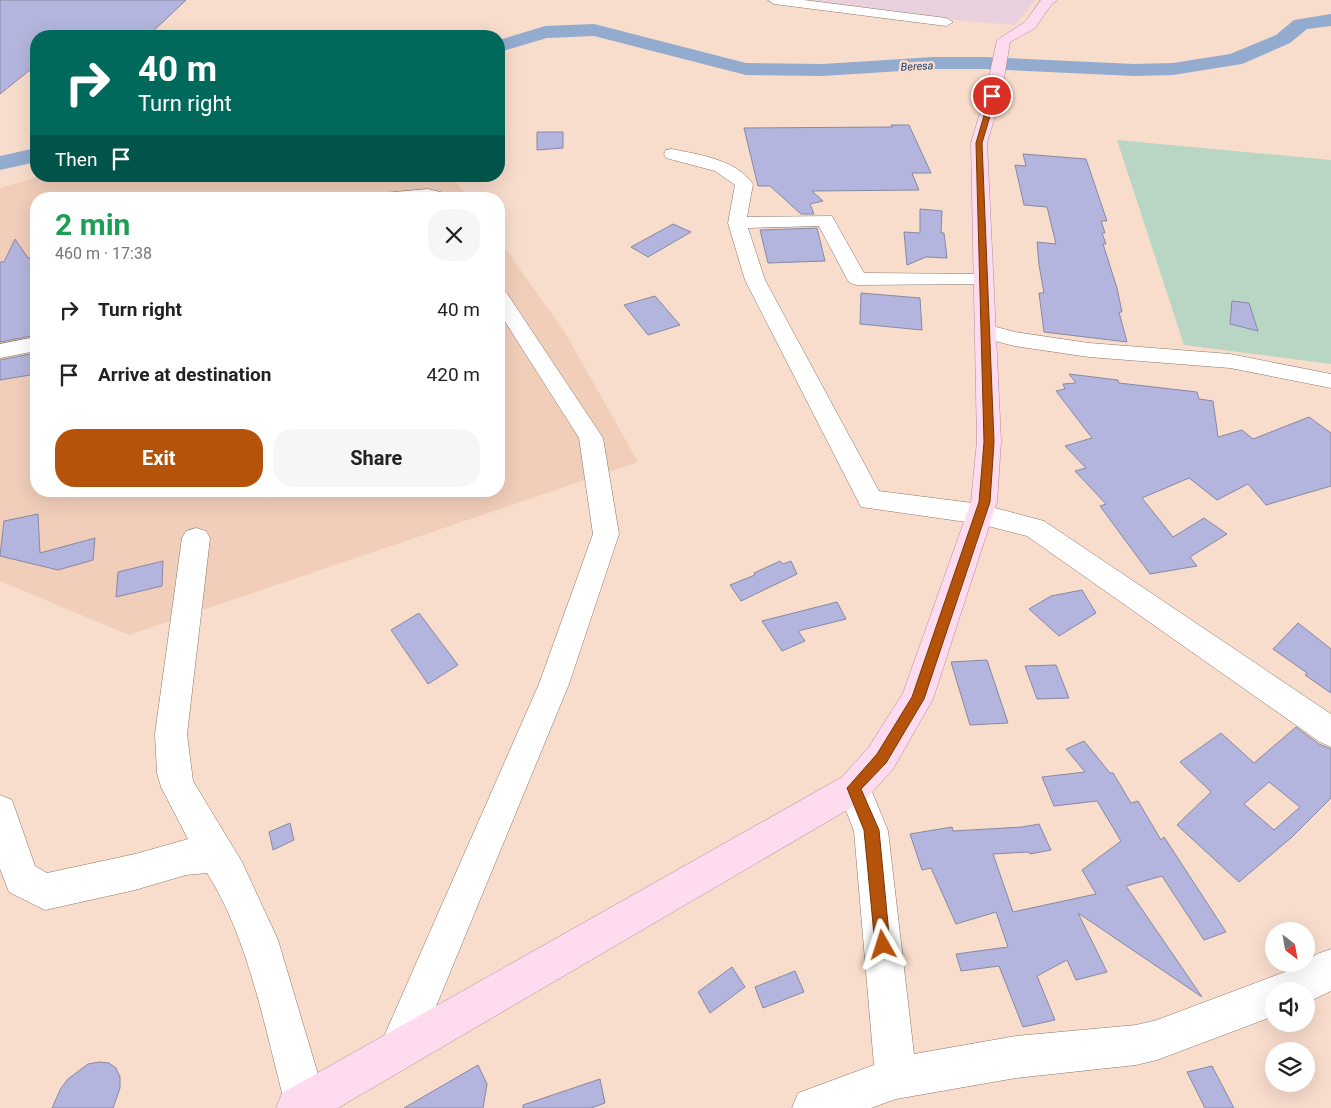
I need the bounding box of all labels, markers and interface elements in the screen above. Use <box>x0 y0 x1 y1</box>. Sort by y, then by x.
text: 40 m <box>138 49 217 90</box>
icon: right <box>55 50 120 115</box>
water label: Beresa <box>900 59 934 74</box>
pin <box>971 75 1013 117</box>
icon: arrive <box>978 82 1006 110</box>
text: Turn right <box>138 91 232 116</box>
icon: arrive <box>107 145 135 173</box>
text: Then <box>55 148 97 171</box>
text: 2 min <box>55 207 130 242</box>
button: close <box>428 209 480 261</box>
text: 460 m · 17:38 <box>55 244 152 263</box>
icon: right <box>55 296 83 324</box>
text: Turn right <box>98 298 182 321</box>
text: 40 m <box>437 298 480 321</box>
icon: arrive <box>55 361 83 389</box>
text: Arrive at destination <box>98 363 271 386</box>
text: 420 m <box>427 363 480 386</box>
button: Exit <box>55 429 263 487</box>
button: Share <box>273 429 480 487</box>
position arrow <box>856 918 908 970</box>
north arrow <box>1265 922 1315 972</box>
map controls <box>1265 922 1315 1092</box>
button: sound <box>1265 982 1315 1032</box>
button: layers <box>1265 1042 1315 1092</box>

